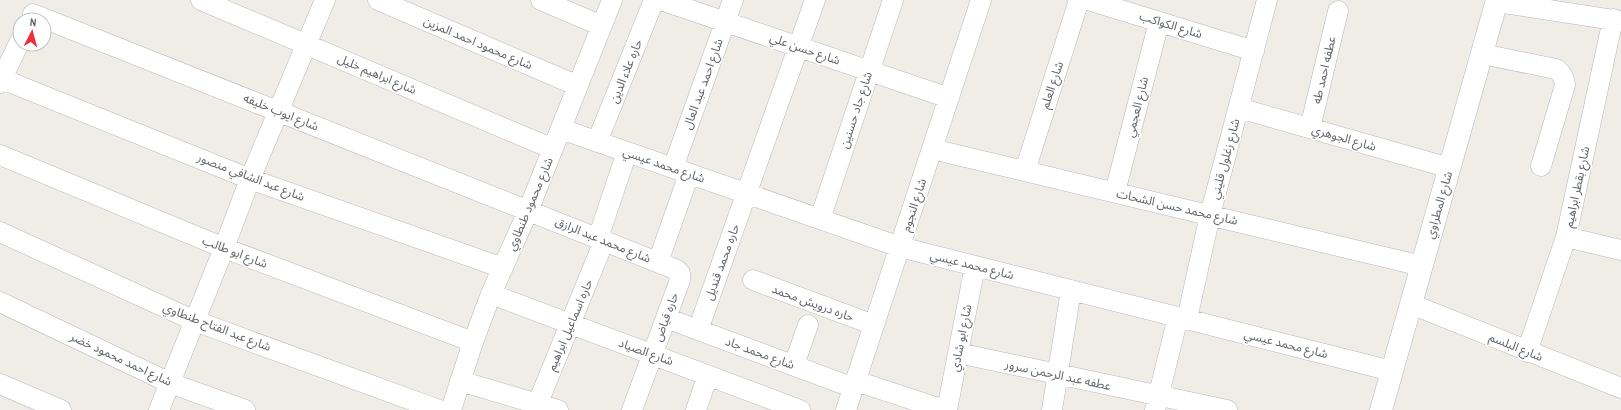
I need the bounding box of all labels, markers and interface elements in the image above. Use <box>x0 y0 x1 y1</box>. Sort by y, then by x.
street label: شارع الكواكب <box>1137 8 1204 43</box>
north arrow <box>12 12 52 52</box>
street label: شارع محمود احمد المزين <box>421 13 535 74</box>
text: N <box>29 15 37 29</box>
street label: شارع حسن علي <box>767 29 842 70</box>
street label: عطفه احمد طه <box>1308 35 1340 105</box>
street label: شارع احمد عبد العال <box>679 36 728 132</box>
street label: حاره علاء الدين <box>606 37 646 105</box>
street label: شارع ابراهيم خليل <box>335 50 419 99</box>
street label: شارع العلم <box>1037 59 1068 111</box>
street label: شارع جاد حسنين <box>836 70 877 151</box>
street label: شارع العجمي <box>1122 75 1154 139</box>
street label: شارع ايوب خليفه <box>241 90 321 135</box>
street label: شارع زغلول قليني <box>1207 117 1245 202</box>
street label: شارع الجوهري <box>1309 121 1378 157</box>
street label: شارع محمد عيسي <box>620 143 707 188</box>
street label: شارع بقطر ابراهيم <box>1561 145 1594 229</box>
street label: شارع عبد الشافي منصور <box>193 149 307 207</box>
street label: شارع محمود طنطاوي <box>503 155 559 254</box>
street label: شارع المطراوي <box>1422 169 1458 241</box>
street label: شارع النجوم <box>898 176 931 234</box>
street label: شارع محمد حسن الشحات <box>1115 185 1239 230</box>
street label: شارع محمد عبد الرازق <box>552 213 653 267</box>
street label: حاره محمد قنديل <box>701 222 743 302</box>
street label: شارع ابو طالب <box>200 232 270 273</box>
street label: شارع محمد عيسي <box>928 247 1015 285</box>
street label: حاره اسماعيل ابراهيم <box>543 277 597 374</box>
street label: حاره درويش محمد <box>770 281 856 325</box>
street label: حاره فياض <box>650 290 682 344</box>
street label: شارع عبد الفتاح طنطاوي <box>160 299 273 357</box>
street label: شارع ابو شادي <box>947 303 977 373</box>
street label: شارع محمد عيسي <box>1242 326 1329 364</box>
street label: شارع احمد محمود خضر <box>66 328 174 390</box>
street label: شارع البلسم <box>1486 329 1545 366</box>
street label: شارع محمد جاد <box>723 333 797 374</box>
street label: شارع الصياد <box>616 335 676 370</box>
street label: عطفه عبد الرحمن سرور <box>1003 356 1112 394</box>

